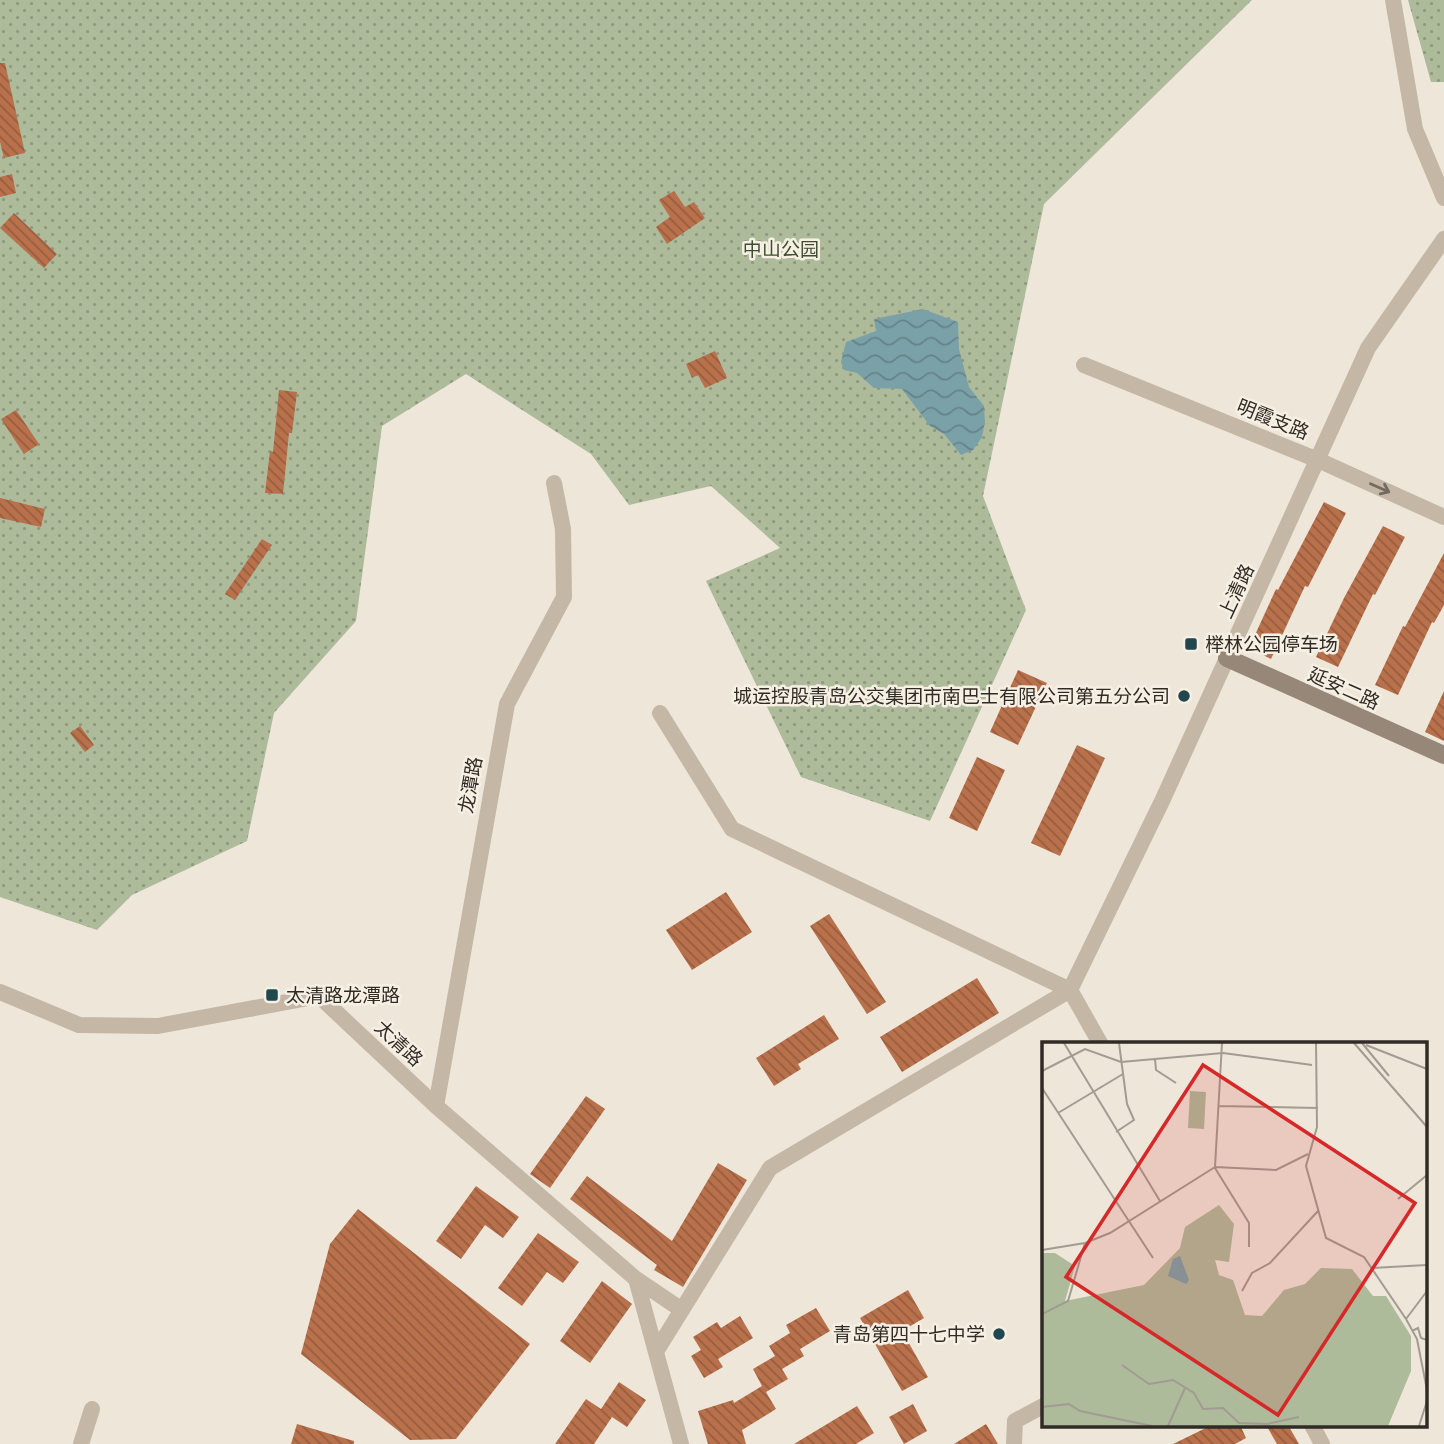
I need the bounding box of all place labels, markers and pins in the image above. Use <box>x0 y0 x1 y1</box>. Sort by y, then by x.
place label: 榉林公园停车场 <box>1205 632 1338 656</box>
marker: 榉林公园停车场 <box>1183 636 1199 652</box>
place label: 城运控股青岛公交集团市南巴士有限公司第五分公司 <box>733 684 1170 708</box>
marker: 城运控股青岛公交集团市南巴士有限公司第五分公司 <box>1176 688 1192 704</box>
place label: 太清路龙潭路 <box>286 983 400 1007</box>
marker: 太清路龙潭路 <box>264 987 280 1003</box>
place label: 青岛第四十七中学 <box>833 1322 985 1346</box>
marker: 青岛第四十七中学 <box>991 1326 1007 1342</box>

